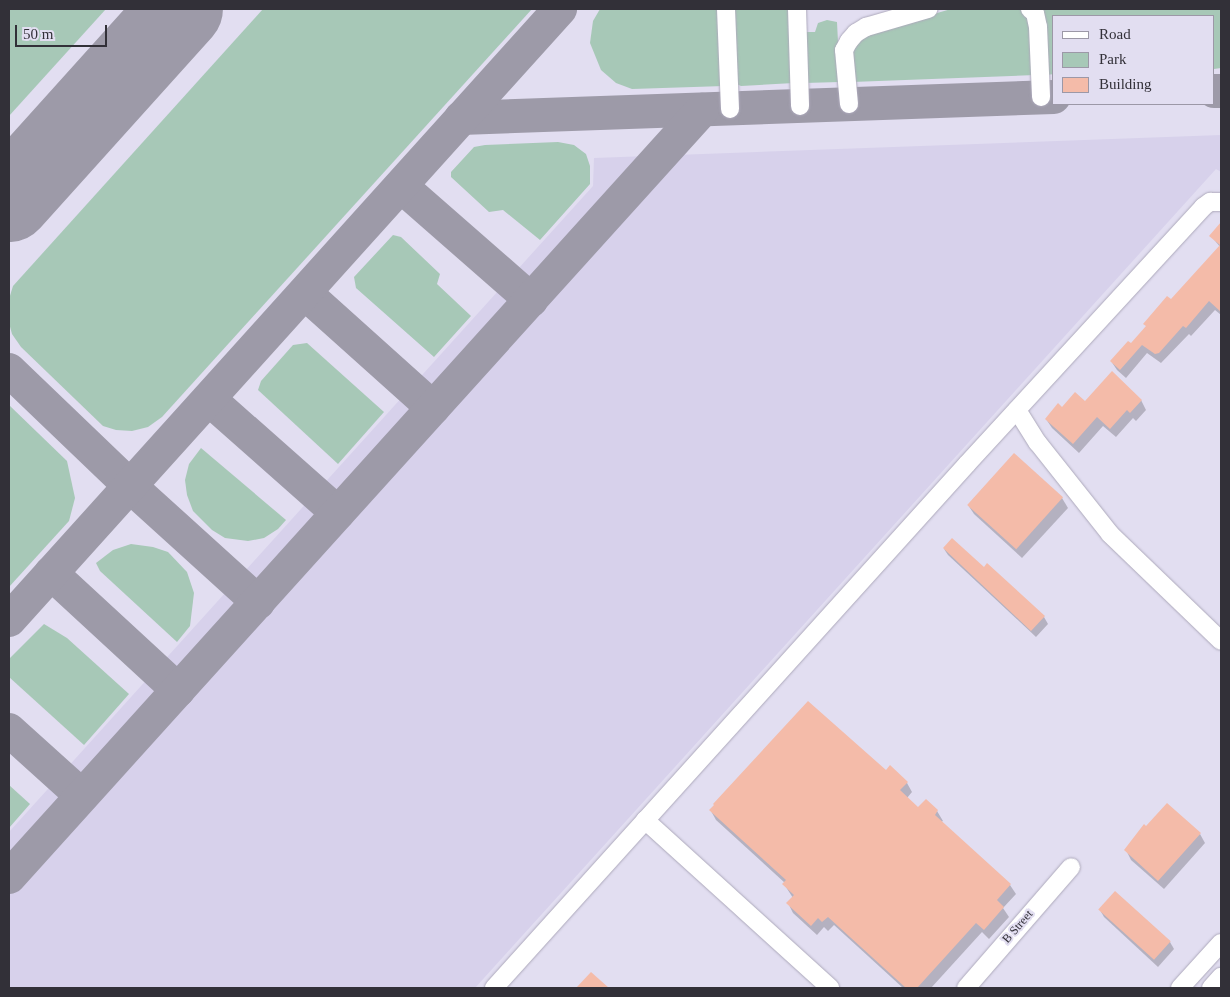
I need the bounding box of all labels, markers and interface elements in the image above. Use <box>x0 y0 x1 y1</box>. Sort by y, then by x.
scale bar <box>18 15 110 47</box>
legend <box>1052 15 1215 105</box>
text: 50 m <box>23 26 53 42</box>
text: Road <box>1099 26 1131 42</box>
text: Park <box>1099 51 1127 67</box>
text: Building <box>1099 76 1152 92</box>
street label: B Street <box>1000 908 1036 946</box>

